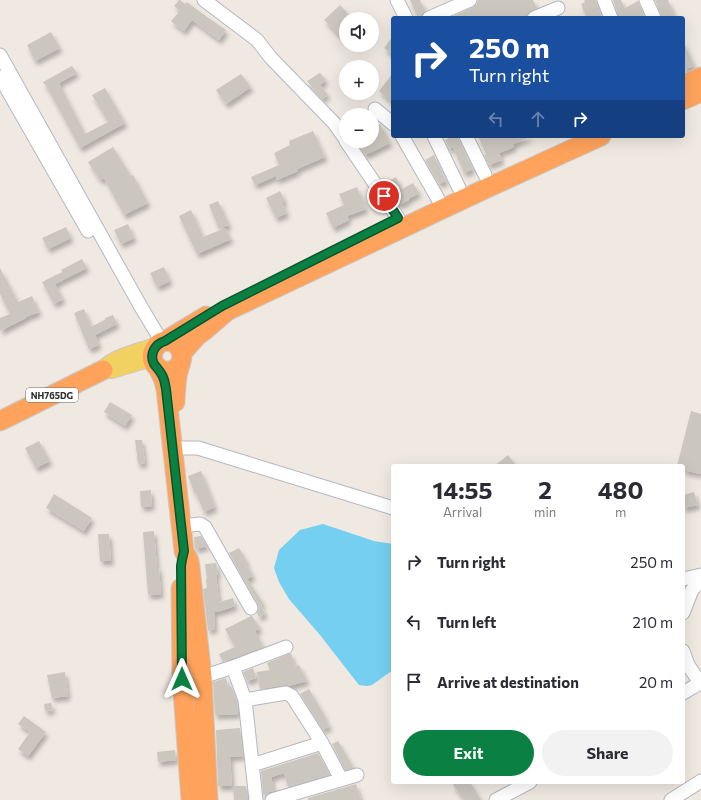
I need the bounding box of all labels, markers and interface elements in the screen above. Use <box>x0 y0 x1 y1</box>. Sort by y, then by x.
map controls <box>339 12 379 148</box>
button: sound <box>339 12 379 52</box>
text: 250 m <box>469 30 550 64</box>
icon: right <box>403 32 455 84</box>
button: + <box>339 60 379 100</box>
text: Turn right <box>469 64 549 86</box>
button: − <box>339 108 379 148</box>
icon: left <box>485 108 507 130</box>
icon: ahead <box>527 108 549 130</box>
icon: right <box>569 108 591 130</box>
pin <box>367 179 401 213</box>
icon: arrive <box>373 185 395 207</box>
road number: NH765DG <box>26 388 78 402</box>
text: 14:55 <box>433 475 493 504</box>
text: 2 <box>538 475 552 504</box>
text: 480 <box>598 475 643 504</box>
text: Arrival <box>443 504 482 520</box>
text: min <box>534 504 556 520</box>
text: m <box>615 504 626 520</box>
icon: right <box>403 551 425 573</box>
text: Turn right <box>437 553 506 571</box>
text: 250 m <box>630 553 673 571</box>
icon: left <box>403 611 425 633</box>
text: Turn left <box>437 613 496 631</box>
text: 210 m <box>633 613 673 631</box>
position arrow <box>161 658 203 700</box>
icon: arrive <box>403 671 425 693</box>
text: Arrive at destination <box>437 673 579 691</box>
text: 20 m <box>639 673 673 691</box>
button: Exit <box>403 730 534 776</box>
button: Share <box>542 730 673 776</box>

